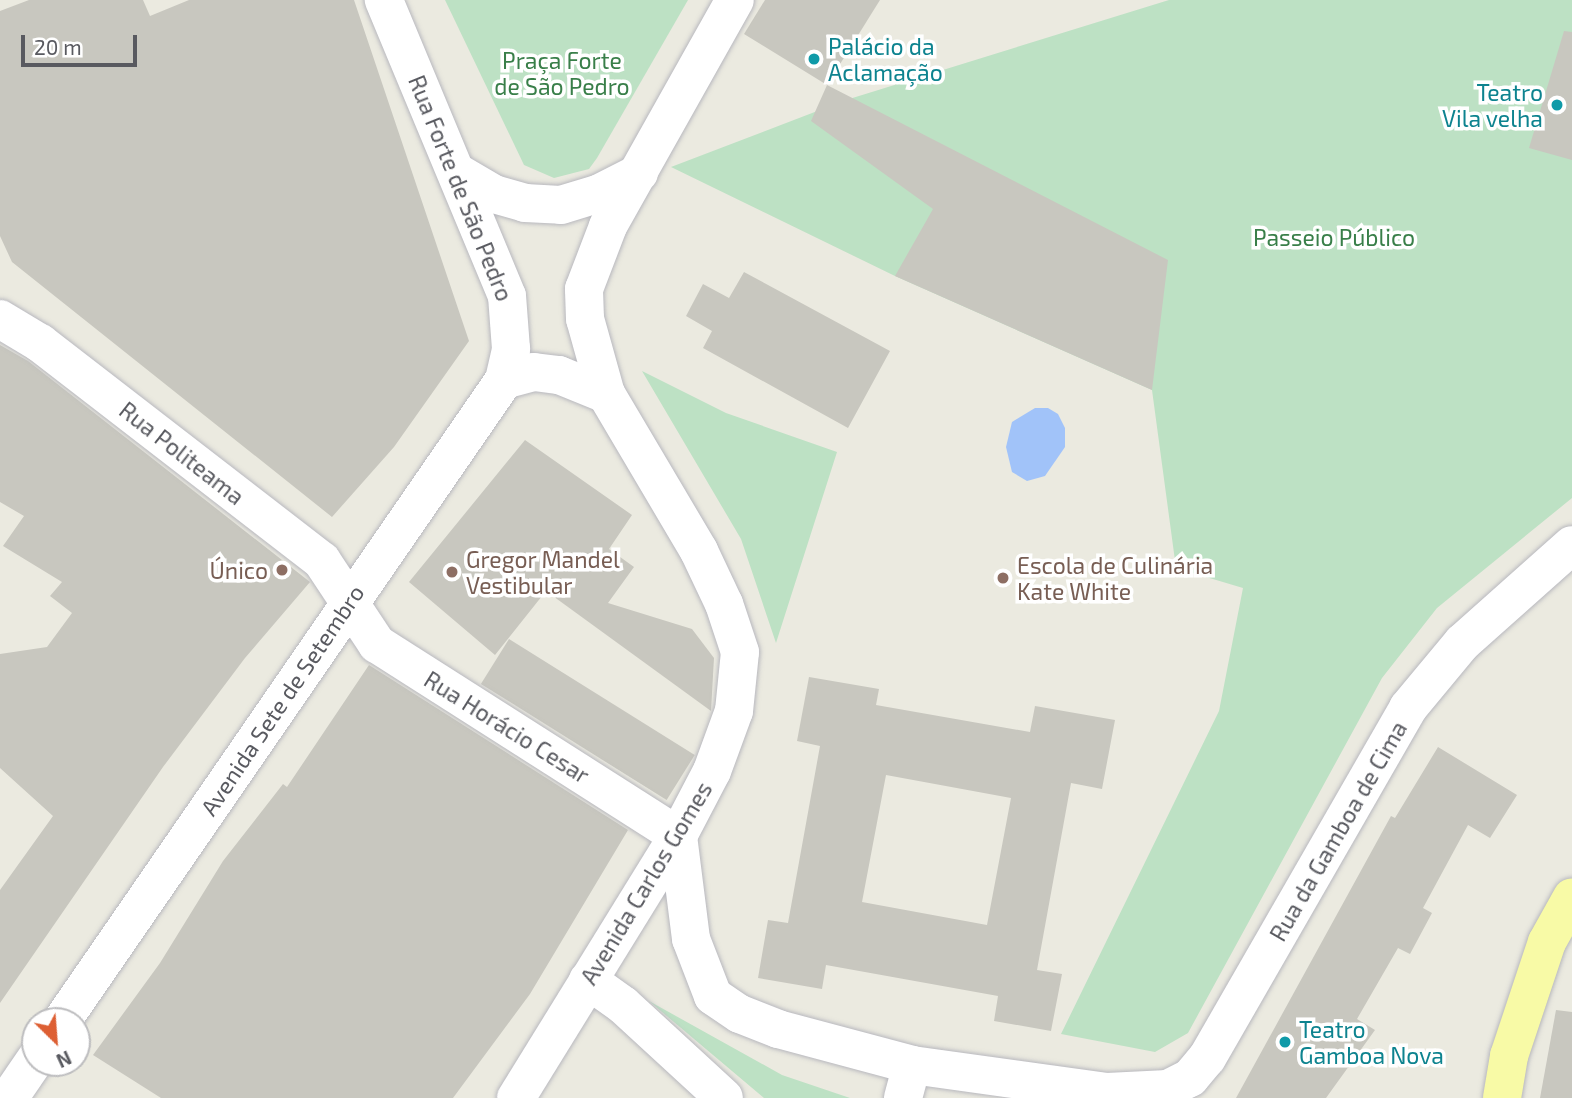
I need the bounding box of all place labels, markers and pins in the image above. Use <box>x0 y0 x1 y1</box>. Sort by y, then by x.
place label: Palácio da Aclamação <box>828 32 943 86</box>
marker: Palácio da Aclamação <box>806 51 822 67</box>
place label: Teatro Vila velha <box>1441 78 1543 132</box>
marker: Teatro Vila velha <box>1549 97 1565 113</box>
place label: Gregor Mandel Vestibular <box>466 545 620 599</box>
place label: Escola de Culinária Kate White <box>1017 551 1213 605</box>
place label: Único <box>209 556 268 584</box>
marker: Único <box>274 562 290 578</box>
marker: Gregor Mandel Vestibular <box>444 564 460 580</box>
marker: Escola de Culinária Kate White <box>995 570 1011 586</box>
place label: Teatro Gamboa Nova <box>1299 1015 1444 1069</box>
marker: Teatro Gamboa Nova <box>1277 1034 1293 1050</box>

